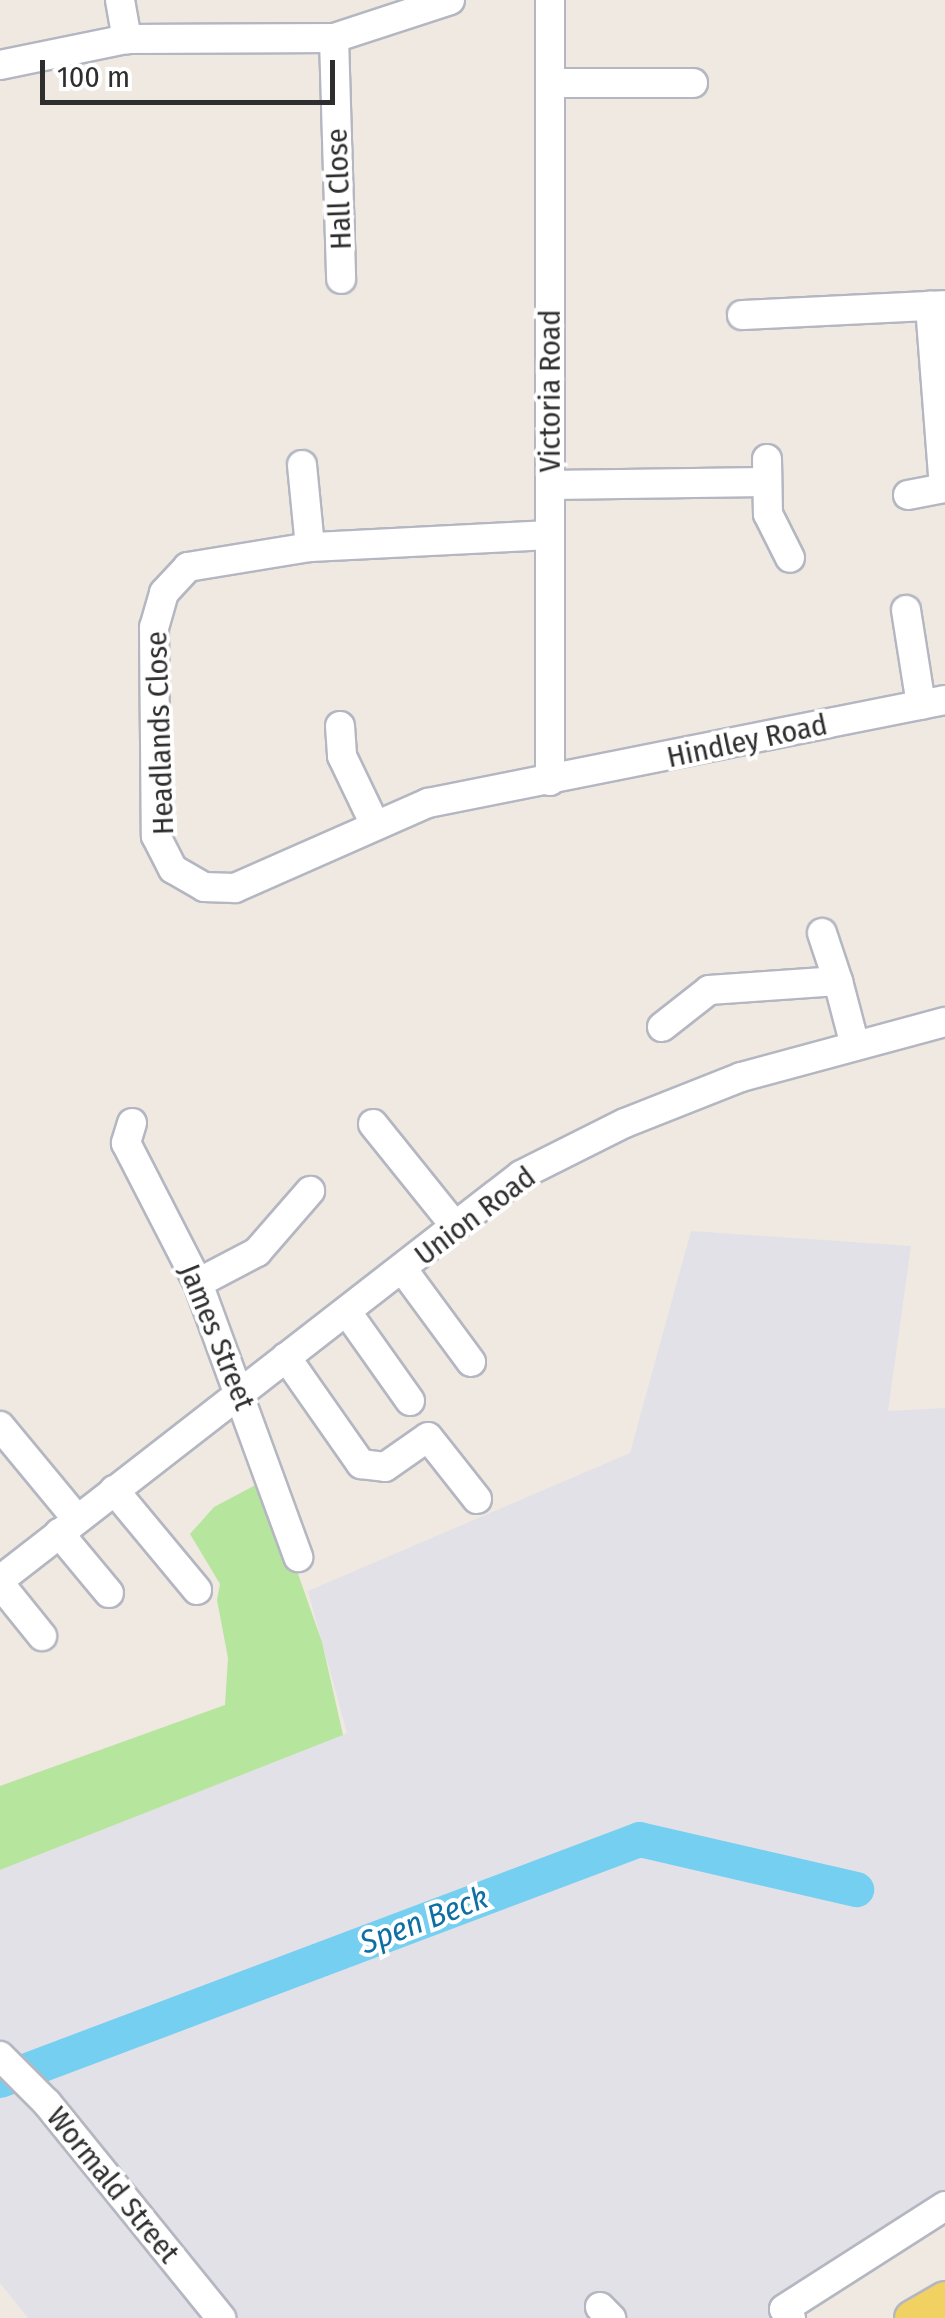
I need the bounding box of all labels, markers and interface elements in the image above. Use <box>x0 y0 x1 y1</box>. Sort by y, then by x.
scale bar <box>45 40 340 102</box>
text: 100 m <box>57 59 130 95</box>
street label: Hall Close <box>319 128 359 250</box>
street label: Victoria Road <box>532 310 568 472</box>
street label: Headlands Close <box>138 631 182 835</box>
street label: Hindley Road <box>664 706 830 776</box>
street label: Union Road <box>408 1159 542 1273</box>
street label: James Street <box>171 1259 263 1415</box>
water label: Spen Beck <box>355 1878 493 1962</box>
street label: Wormald Street <box>39 2100 187 2270</box>

